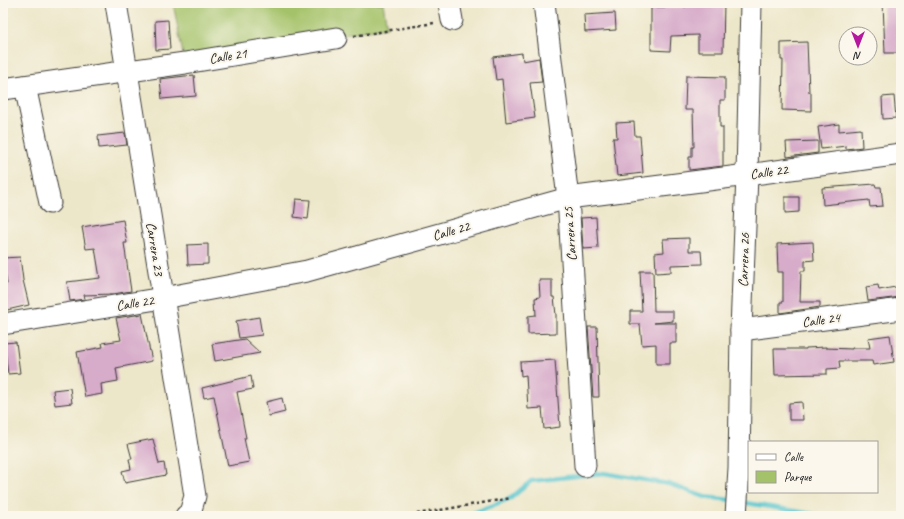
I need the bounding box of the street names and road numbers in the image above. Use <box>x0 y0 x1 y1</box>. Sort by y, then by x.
street label: Calle 21 <box>208 45 249 67</box>
street label: Calle 22 <box>749 161 791 183</box>
street label: Carrera 25 <box>560 206 580 262</box>
street label: Calle 22 <box>430 217 473 244</box>
street label: Carrera 23 <box>142 221 168 279</box>
street label: Carrera 26 <box>735 232 753 287</box>
street label: Calle 22 <box>115 291 157 314</box>
street label: Calle 24 <box>801 309 843 331</box>

